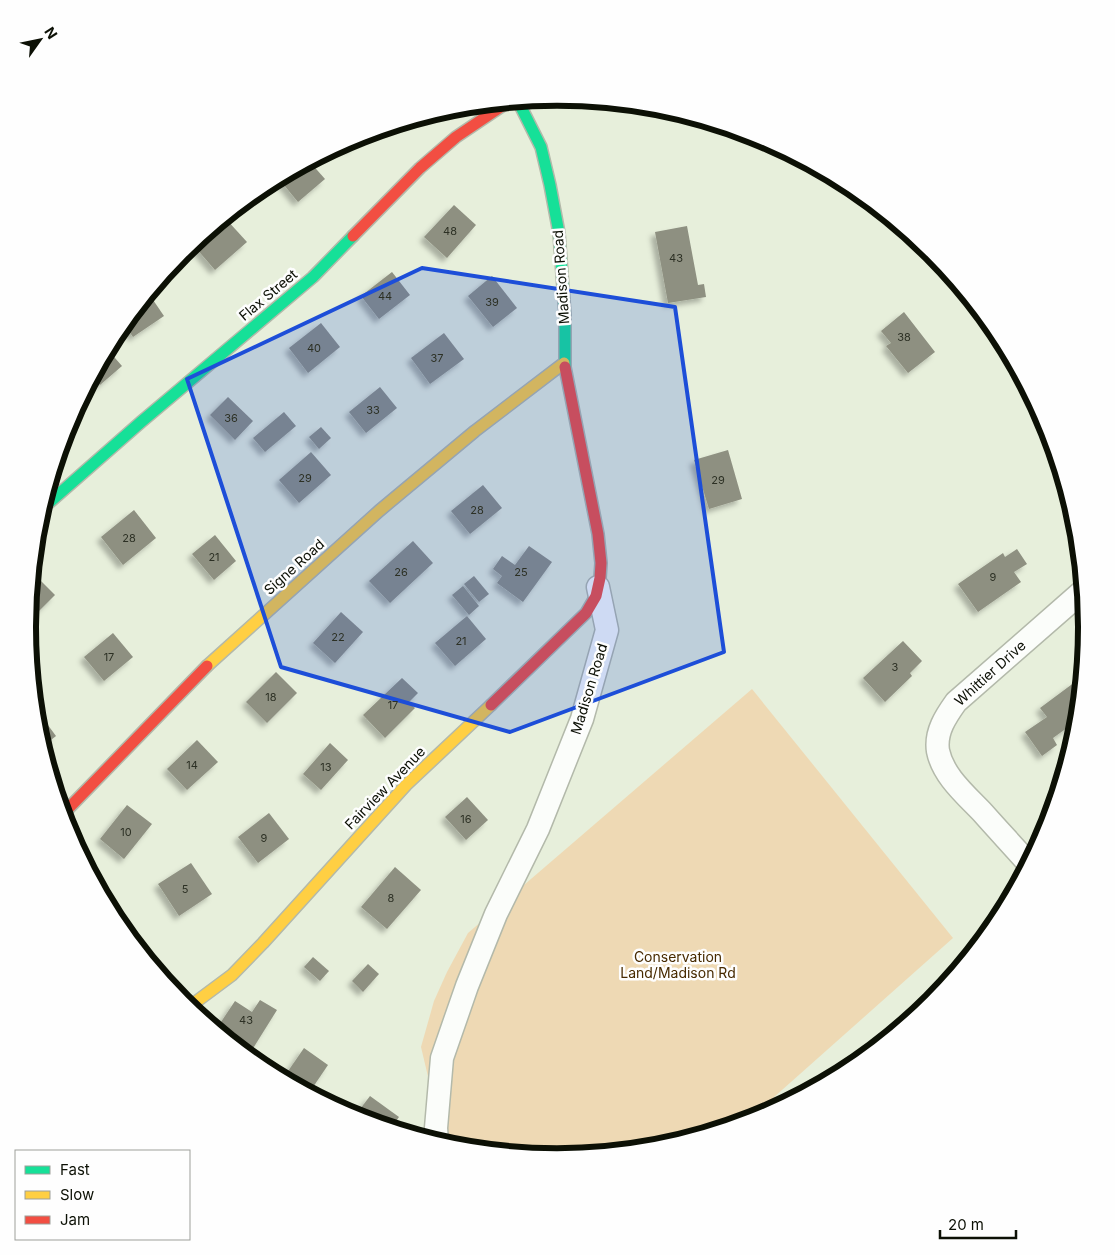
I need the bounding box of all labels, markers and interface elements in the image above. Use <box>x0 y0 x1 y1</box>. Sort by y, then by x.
north arrow <box>15 15 65 65</box>
text: N <box>41 24 61 42</box>
house number: 48 <box>443 224 457 238</box>
street label: Madison Road <box>549 229 572 325</box>
house number: 43 <box>669 251 683 265</box>
street label: Flax Street <box>235 265 301 324</box>
house number: 44 <box>378 289 392 303</box>
house number: 39 <box>485 295 499 309</box>
house number: 38 <box>897 330 911 344</box>
house number: 40 <box>307 341 321 355</box>
house number: 37 <box>430 351 444 365</box>
house number: 33 <box>366 403 380 417</box>
house number: 36 <box>224 411 238 425</box>
house number: 29 <box>298 471 312 485</box>
house number: 29 <box>711 473 725 487</box>
house number: 28 <box>470 503 484 517</box>
house number: 28 <box>122 531 136 545</box>
street label: Signe Road <box>260 535 327 598</box>
house number: 21 <box>208 550 220 564</box>
house number: 26 <box>394 565 408 579</box>
house number: 25 <box>514 565 528 579</box>
house number: 9 <box>990 570 997 584</box>
house number: 22 <box>331 630 345 644</box>
house number: 21 <box>455 634 467 648</box>
street label: Whittier Drive <box>951 636 1029 709</box>
street label: Madison Road <box>567 641 610 736</box>
house number: 17 <box>104 650 114 664</box>
house number: 3 <box>892 660 899 674</box>
house number: 18 <box>265 690 277 704</box>
house number: 17 <box>388 698 398 712</box>
street label: Fairview Avenue <box>341 743 428 833</box>
house number: 14 <box>186 758 198 772</box>
house number: 13 <box>320 760 332 774</box>
house number: 16 <box>460 812 472 826</box>
house number: 10 <box>120 825 132 839</box>
house number: 9 <box>261 831 268 845</box>
house number: 5 <box>182 882 189 896</box>
house number: 8 <box>388 891 395 905</box>
park label: Conservation Land/Madison Rd <box>620 948 736 981</box>
house number: 43 <box>239 1013 253 1027</box>
legend <box>15 1150 190 1240</box>
text: Fast <box>60 1160 90 1179</box>
text: Slow <box>60 1185 94 1204</box>
scale bar <box>940 1208 1016 1240</box>
text: Jam <box>60 1210 90 1229</box>
text: 20 m <box>948 1215 984 1234</box>

